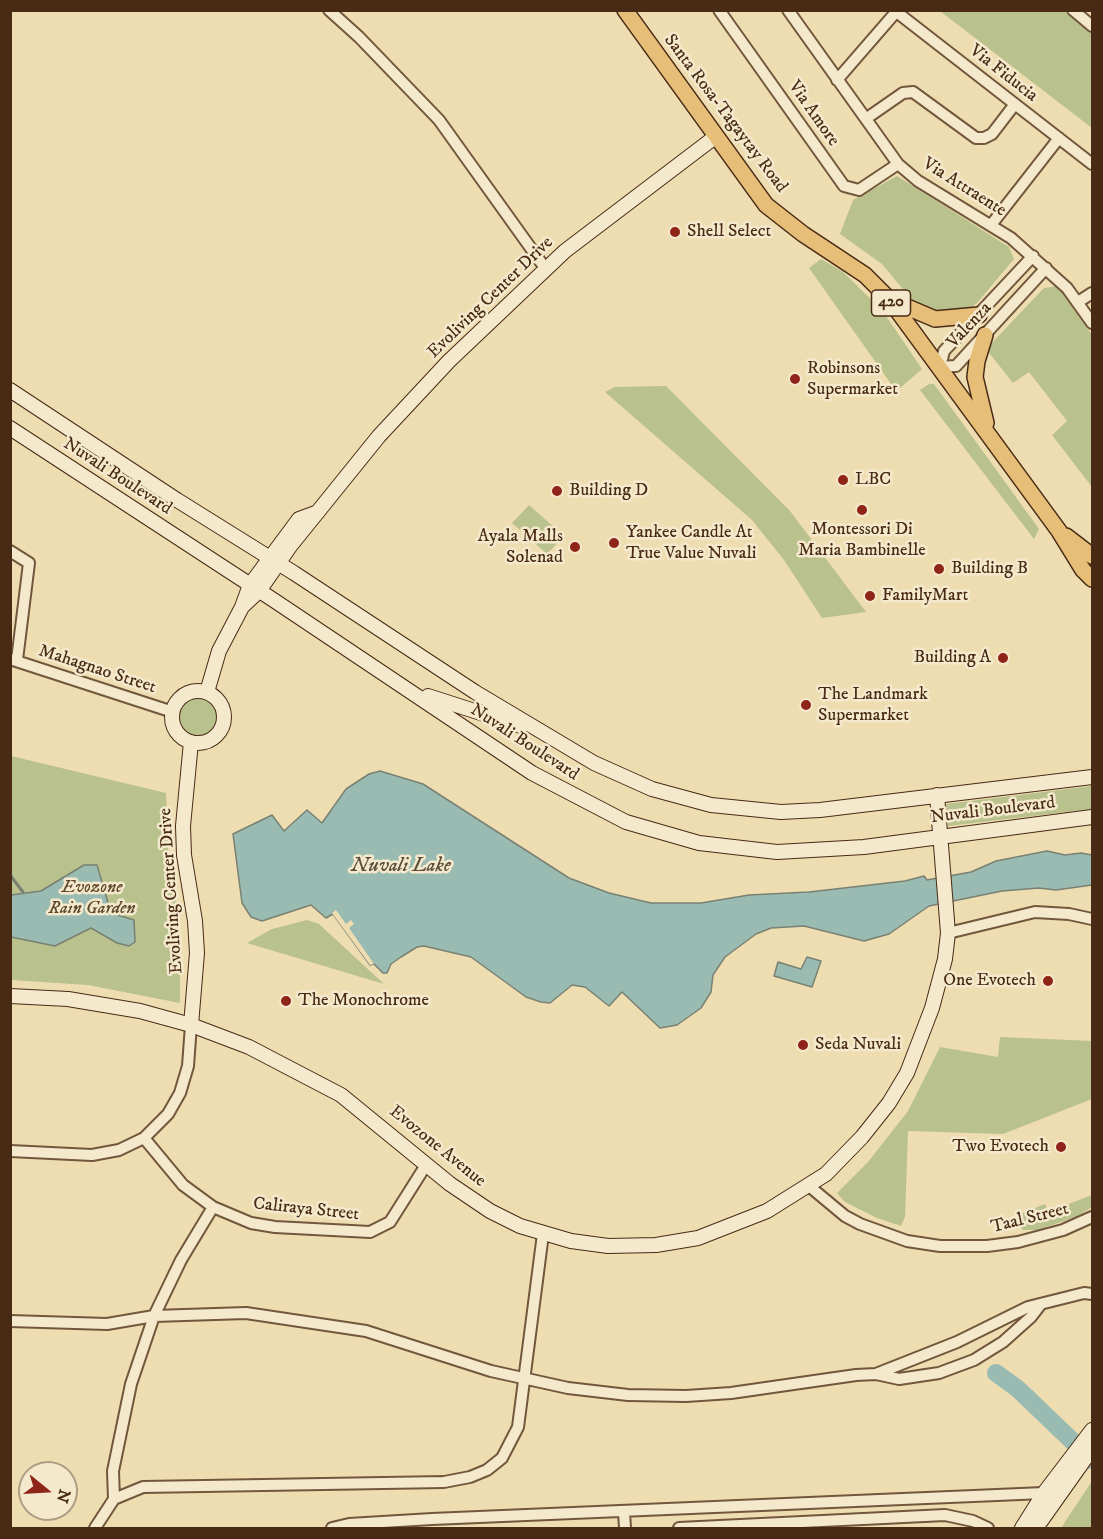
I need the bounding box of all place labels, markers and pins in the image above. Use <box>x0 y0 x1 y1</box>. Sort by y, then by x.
place label: Shell Select <box>687 221 771 243</box>
marker: Shell Select <box>668 225 682 239</box>
place label: Robinsons Supermarket <box>807 358 898 400</box>
marker: Robinsons Supermarket <box>788 372 802 386</box>
place label: LBC <box>855 469 891 491</box>
marker: LBC <box>836 473 850 487</box>
place label: Building D <box>569 480 648 502</box>
marker: Building D <box>550 484 564 498</box>
marker: Montessori Di Maria Bambinelle <box>855 503 869 517</box>
place label: Montessori Di Maria Bambinelle <box>798 519 926 562</box>
place label: Yankee Candle At True Value Nuvali <box>626 522 756 564</box>
place label: Ayala Malls Solenad <box>478 526 563 568</box>
marker: Yankee Candle At True Value Nuvali <box>607 536 621 550</box>
marker: Ayala Malls Solenad <box>568 540 582 554</box>
place label: Building B <box>951 558 1028 580</box>
marker: Building B <box>932 562 946 576</box>
place label: FamilyMart <box>882 585 968 607</box>
marker: FamilyMart <box>863 589 877 603</box>
place label: Building A <box>914 647 991 669</box>
marker: Building A <box>996 651 1010 665</box>
place label: The Landmark Supermarket <box>818 684 928 726</box>
marker: The Landmark Supermarket <box>799 698 813 712</box>
place label: One Evotech <box>943 970 1036 992</box>
marker: One Evotech <box>1041 974 1055 988</box>
place label: The Monochrome <box>298 990 429 1012</box>
marker: The Monochrome <box>279 994 293 1008</box>
place label: Seda Nuvali <box>815 1034 901 1056</box>
marker: Seda Nuvali <box>796 1038 810 1052</box>
place label: Two Evotech <box>952 1136 1049 1158</box>
marker: Two Evotech <box>1054 1140 1068 1154</box>

